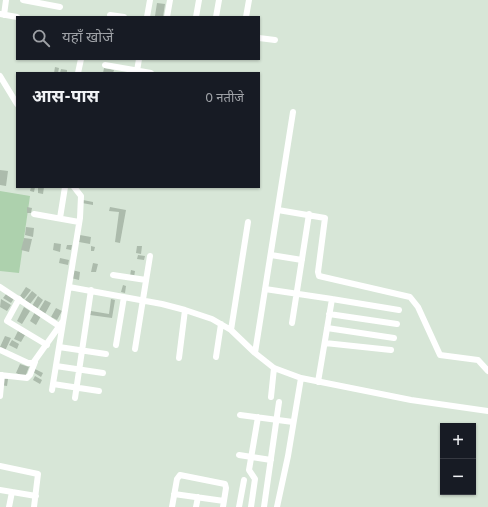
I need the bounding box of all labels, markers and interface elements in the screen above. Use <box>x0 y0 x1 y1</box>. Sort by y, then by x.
search box <box>16 16 260 60</box>
icon: search <box>30 27 52 49</box>
text: यहाँ खोजें <box>62 29 113 48</box>
text: आस-पास <box>32 87 99 109</box>
text: 0 नतीजे <box>205 91 244 107</box>
map controls <box>440 423 476 495</box>
button: + <box>440 423 476 459</box>
button: − <box>440 459 476 495</box>

